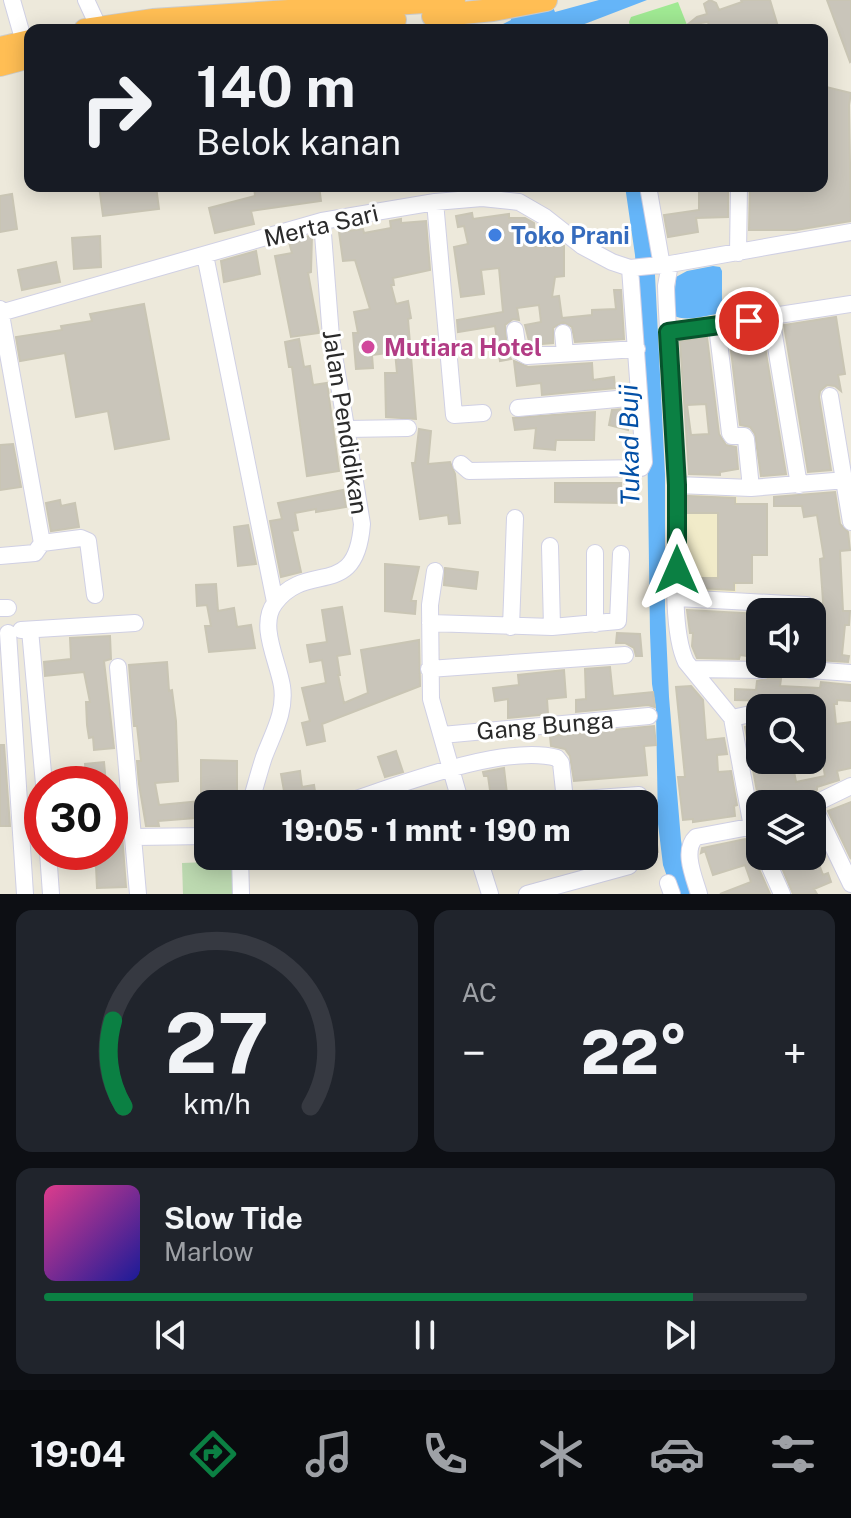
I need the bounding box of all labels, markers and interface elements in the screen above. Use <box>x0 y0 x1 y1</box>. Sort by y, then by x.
text: 140 m <box>196 54 356 120</box>
icon: right <box>64 56 168 160</box>
text: Belok kanan <box>196 121 401 163</box>
street label: Merta Sari <box>261 198 381 252</box>
place label: Toko Prani <box>511 221 630 249</box>
marker: Toko Prani <box>486 226 504 244</box>
pin <box>715 287 783 355</box>
icon: arrive <box>727 299 771 343</box>
street label: Jalan Pendidikan <box>318 328 374 516</box>
place label: Mutiara Hotel <box>384 333 542 361</box>
marker: Mutiara Hotel <box>359 338 377 356</box>
water label: Tukad Buji <box>612 383 646 506</box>
position arrow <box>635 528 719 612</box>
map controls <box>746 598 826 870</box>
button: sound <box>746 598 826 678</box>
button: search <box>746 694 826 774</box>
street label: Gang Bunga <box>475 705 615 745</box>
speed limit sign: 30 <box>24 766 128 870</box>
button: layers <box>746 790 826 870</box>
text: 19:05 · 1 mnt · 190 m <box>281 812 571 848</box>
text: AC <box>462 977 497 1008</box>
text: 27 <box>164 994 269 1092</box>
text: 22° <box>581 1017 688 1088</box>
text: − <box>462 1027 486 1079</box>
text: + <box>783 1027 807 1079</box>
text: km/h <box>183 1087 250 1120</box>
text: Slow Tide <box>164 1200 303 1236</box>
text: Marlow <box>164 1236 254 1267</box>
icon: previous <box>149 1313 193 1357</box>
icon: pause <box>403 1313 447 1357</box>
icon: next <box>658 1313 702 1357</box>
icon: directions <box>185 1426 241 1482</box>
icon: music <box>301 1426 357 1482</box>
icon: phone <box>417 1426 473 1482</box>
icon: climate <box>533 1426 589 1482</box>
icon: car <box>649 1426 705 1482</box>
icon: filters <box>765 1426 821 1482</box>
text: 19:04 <box>30 1433 125 1475</box>

